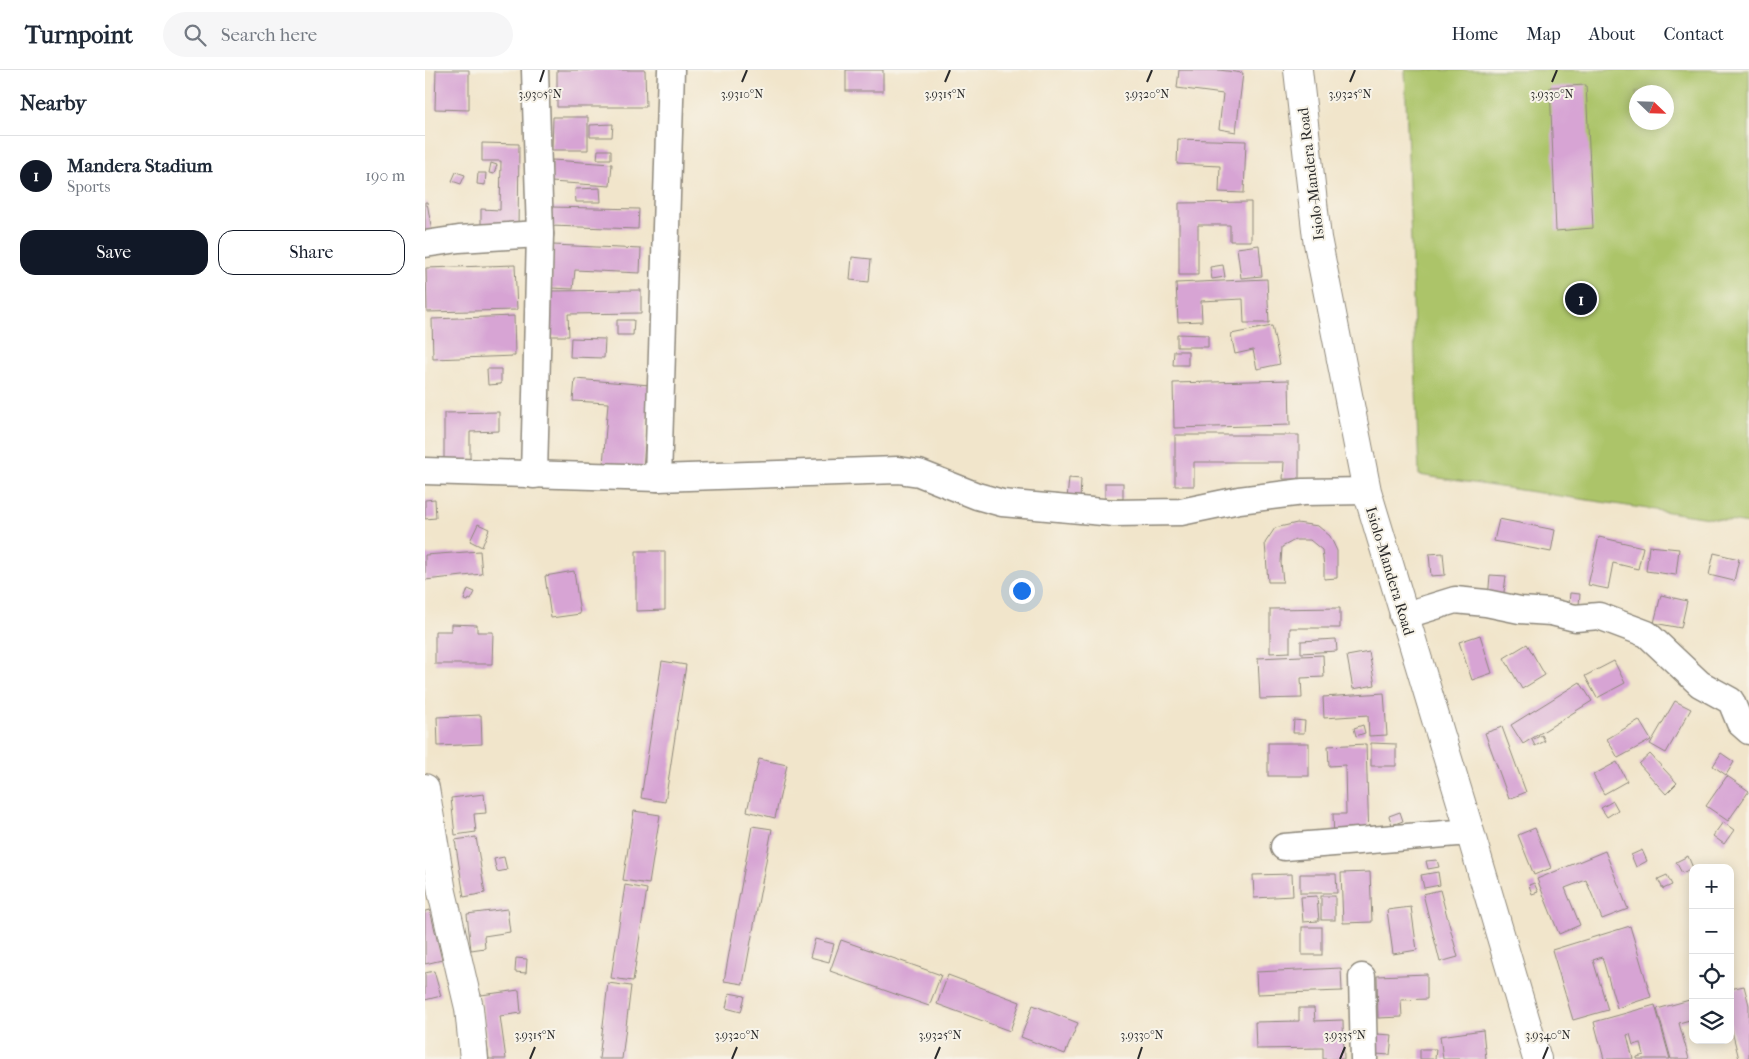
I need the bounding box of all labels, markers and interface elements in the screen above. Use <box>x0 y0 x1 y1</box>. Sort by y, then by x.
search box <box>163 12 513 57</box>
text: Turnpoint <box>25 21 133 49</box>
icon: search <box>181 21 209 49</box>
text: Search here <box>221 24 317 46</box>
text: Home <box>1451 24 1498 45</box>
text: Map <box>1526 24 1561 45</box>
text: About <box>1589 24 1635 45</box>
text: Contact <box>1663 24 1724 45</box>
north arrow <box>1629 85 1674 130</box>
text: 3.9305°N <box>518 87 562 101</box>
text: 3.9310°N <box>721 87 763 101</box>
text: 3.9315°N <box>924 87 966 101</box>
text: 3.9320°N <box>1125 87 1169 101</box>
text: 3.9325°N <box>1328 87 1372 101</box>
text: 3.9330°N <box>1530 87 1574 101</box>
text: Nearby <box>20 91 86 115</box>
street label: Isiolo-Mandera Road <box>1294 106 1328 241</box>
text: Mandera Stadium <box>67 155 213 177</box>
text: 1 <box>33 166 39 185</box>
text: 190 m <box>365 166 405 185</box>
text: Sports <box>67 177 110 196</box>
button: Save <box>20 230 208 275</box>
button: Share <box>218 230 405 275</box>
pin: 1 <box>1565 280 1597 318</box>
street label: Isiolo-Mandera Road <box>1362 505 1418 638</box>
your location <box>1009 578 1035 604</box>
map controls <box>1689 864 1734 1044</box>
button: + <box>1689 864 1734 909</box>
button: − <box>1689 909 1734 954</box>
button: locate <box>1689 954 1734 999</box>
button: layers <box>1689 999 1734 1044</box>
text: 3.9315°N <box>514 1028 556 1042</box>
text: 3.9320°N <box>715 1028 759 1042</box>
text: 3.9325°N <box>918 1028 962 1042</box>
text: 3.9330°N <box>1120 1028 1164 1042</box>
text: 3.9335°N <box>1324 1028 1366 1042</box>
text: 3.9340°N <box>1525 1028 1571 1042</box>

